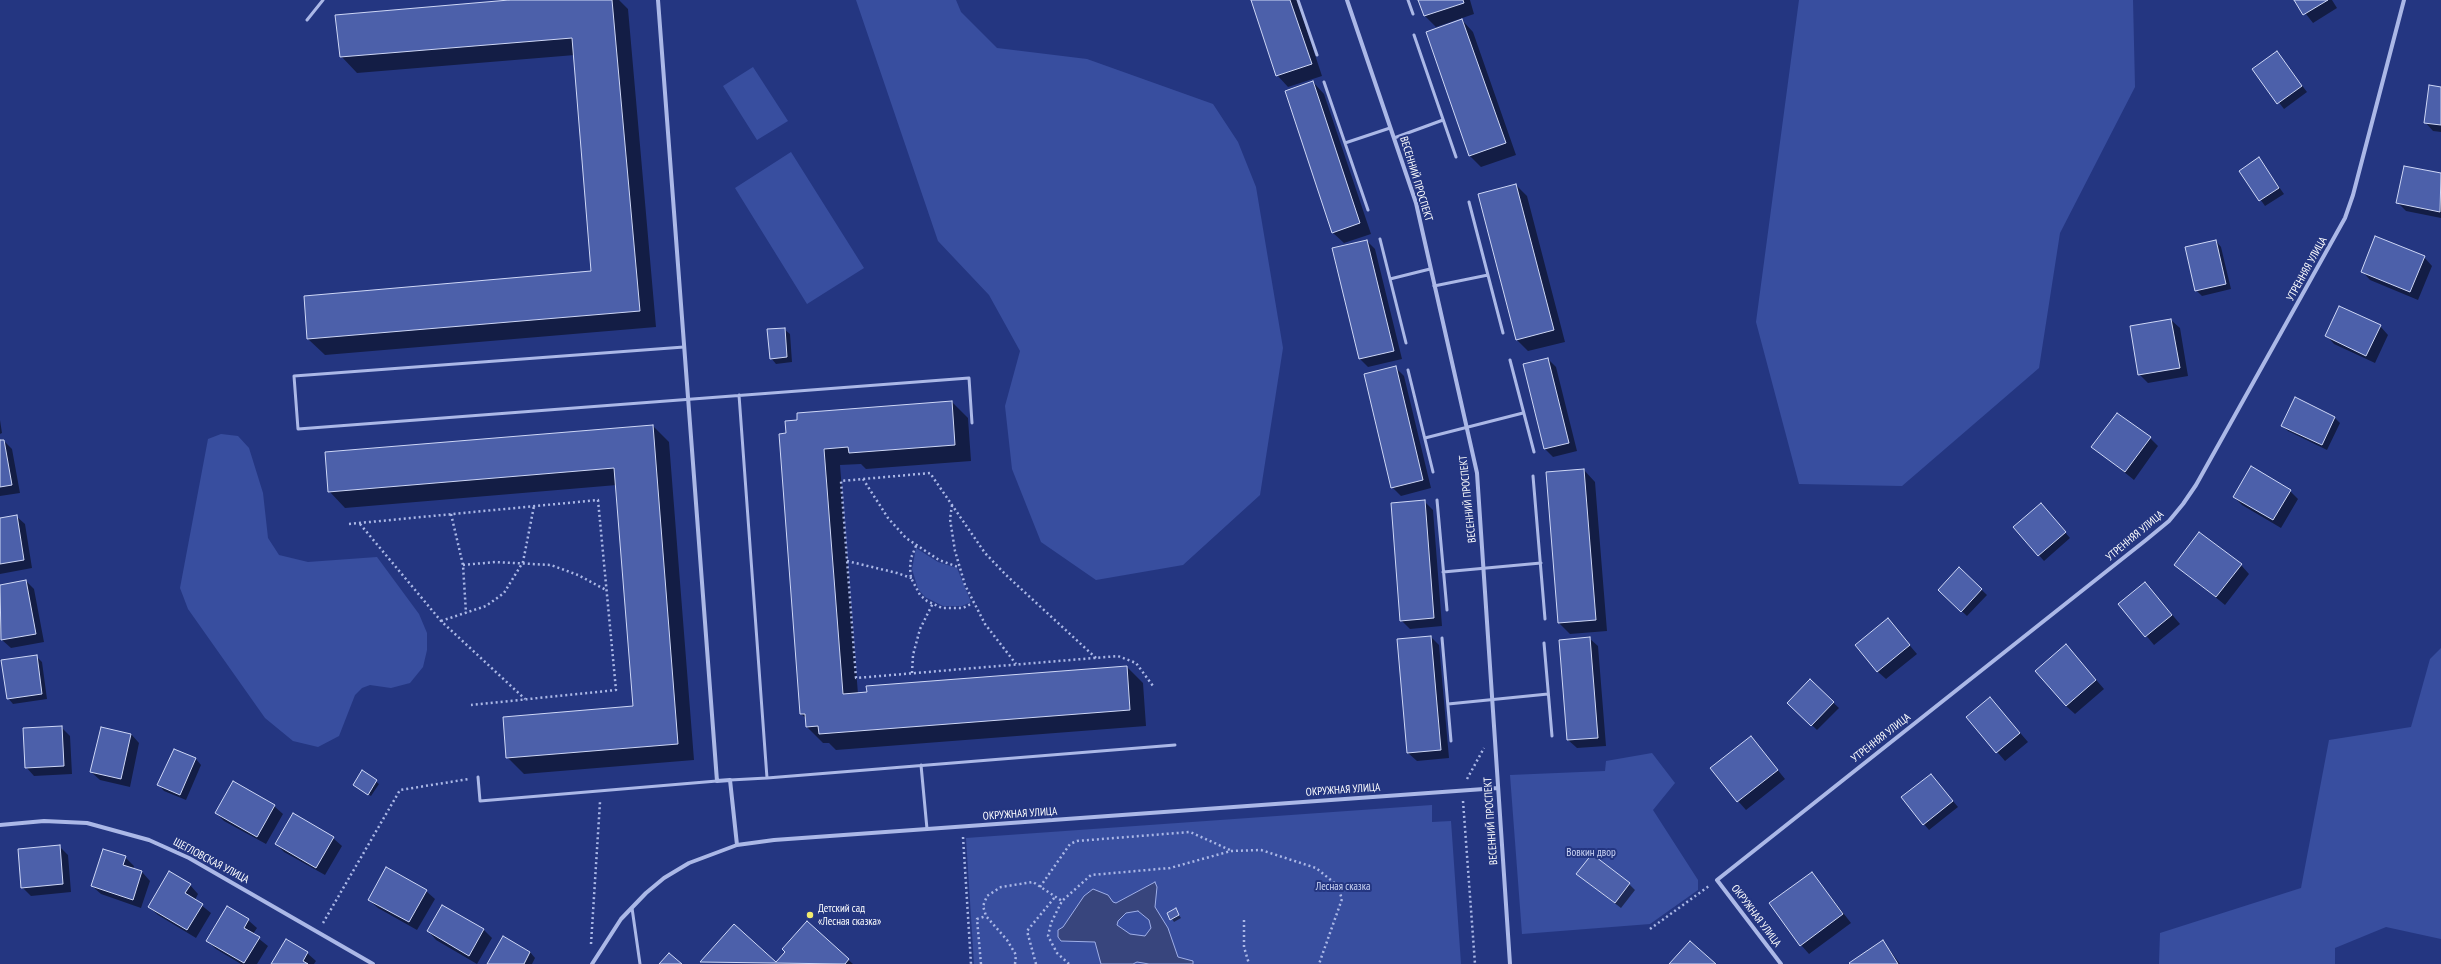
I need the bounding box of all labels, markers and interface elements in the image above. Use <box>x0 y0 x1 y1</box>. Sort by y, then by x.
street label: ВЕСЕННИЙ ПРОСПЕКТ <box>1397 135 1435 223</box>
street label: УТРЕННЯЯ УЛИЦА <box>2284 235 2330 303</box>
street label: ВЕСЕННИЙ ПРОСПЕКТ <box>1457 454 1479 544</box>
street label: УТРЕННЯЯ УЛИЦА <box>2103 508 2167 564</box>
street label: УТРЕННЯЯ УЛИЦА <box>1849 711 1913 765</box>
street label: ВЕСЕННИЙ ПРОСПЕКТ <box>1481 777 1501 865</box>
street label: ОКРУЖНАЯ УЛИЦА <box>1305 781 1381 799</box>
street label: ОКРУЖНАЯ УЛИЦА <box>982 805 1058 823</box>
street label: ЩЕГЛОВСКАЯ УЛИЦА <box>171 835 251 887</box>
park label: Вовкин двор <box>1566 846 1616 860</box>
park label: Лесная сказка <box>1316 880 1370 894</box>
street label: ОКРУЖНАЯ УЛИЦА <box>1728 882 1784 950</box>
place label: Детский сад «Лесная сказка» <box>818 902 881 928</box>
marker: Детский сад «Лесная сказка» <box>805 910 815 920</box>

